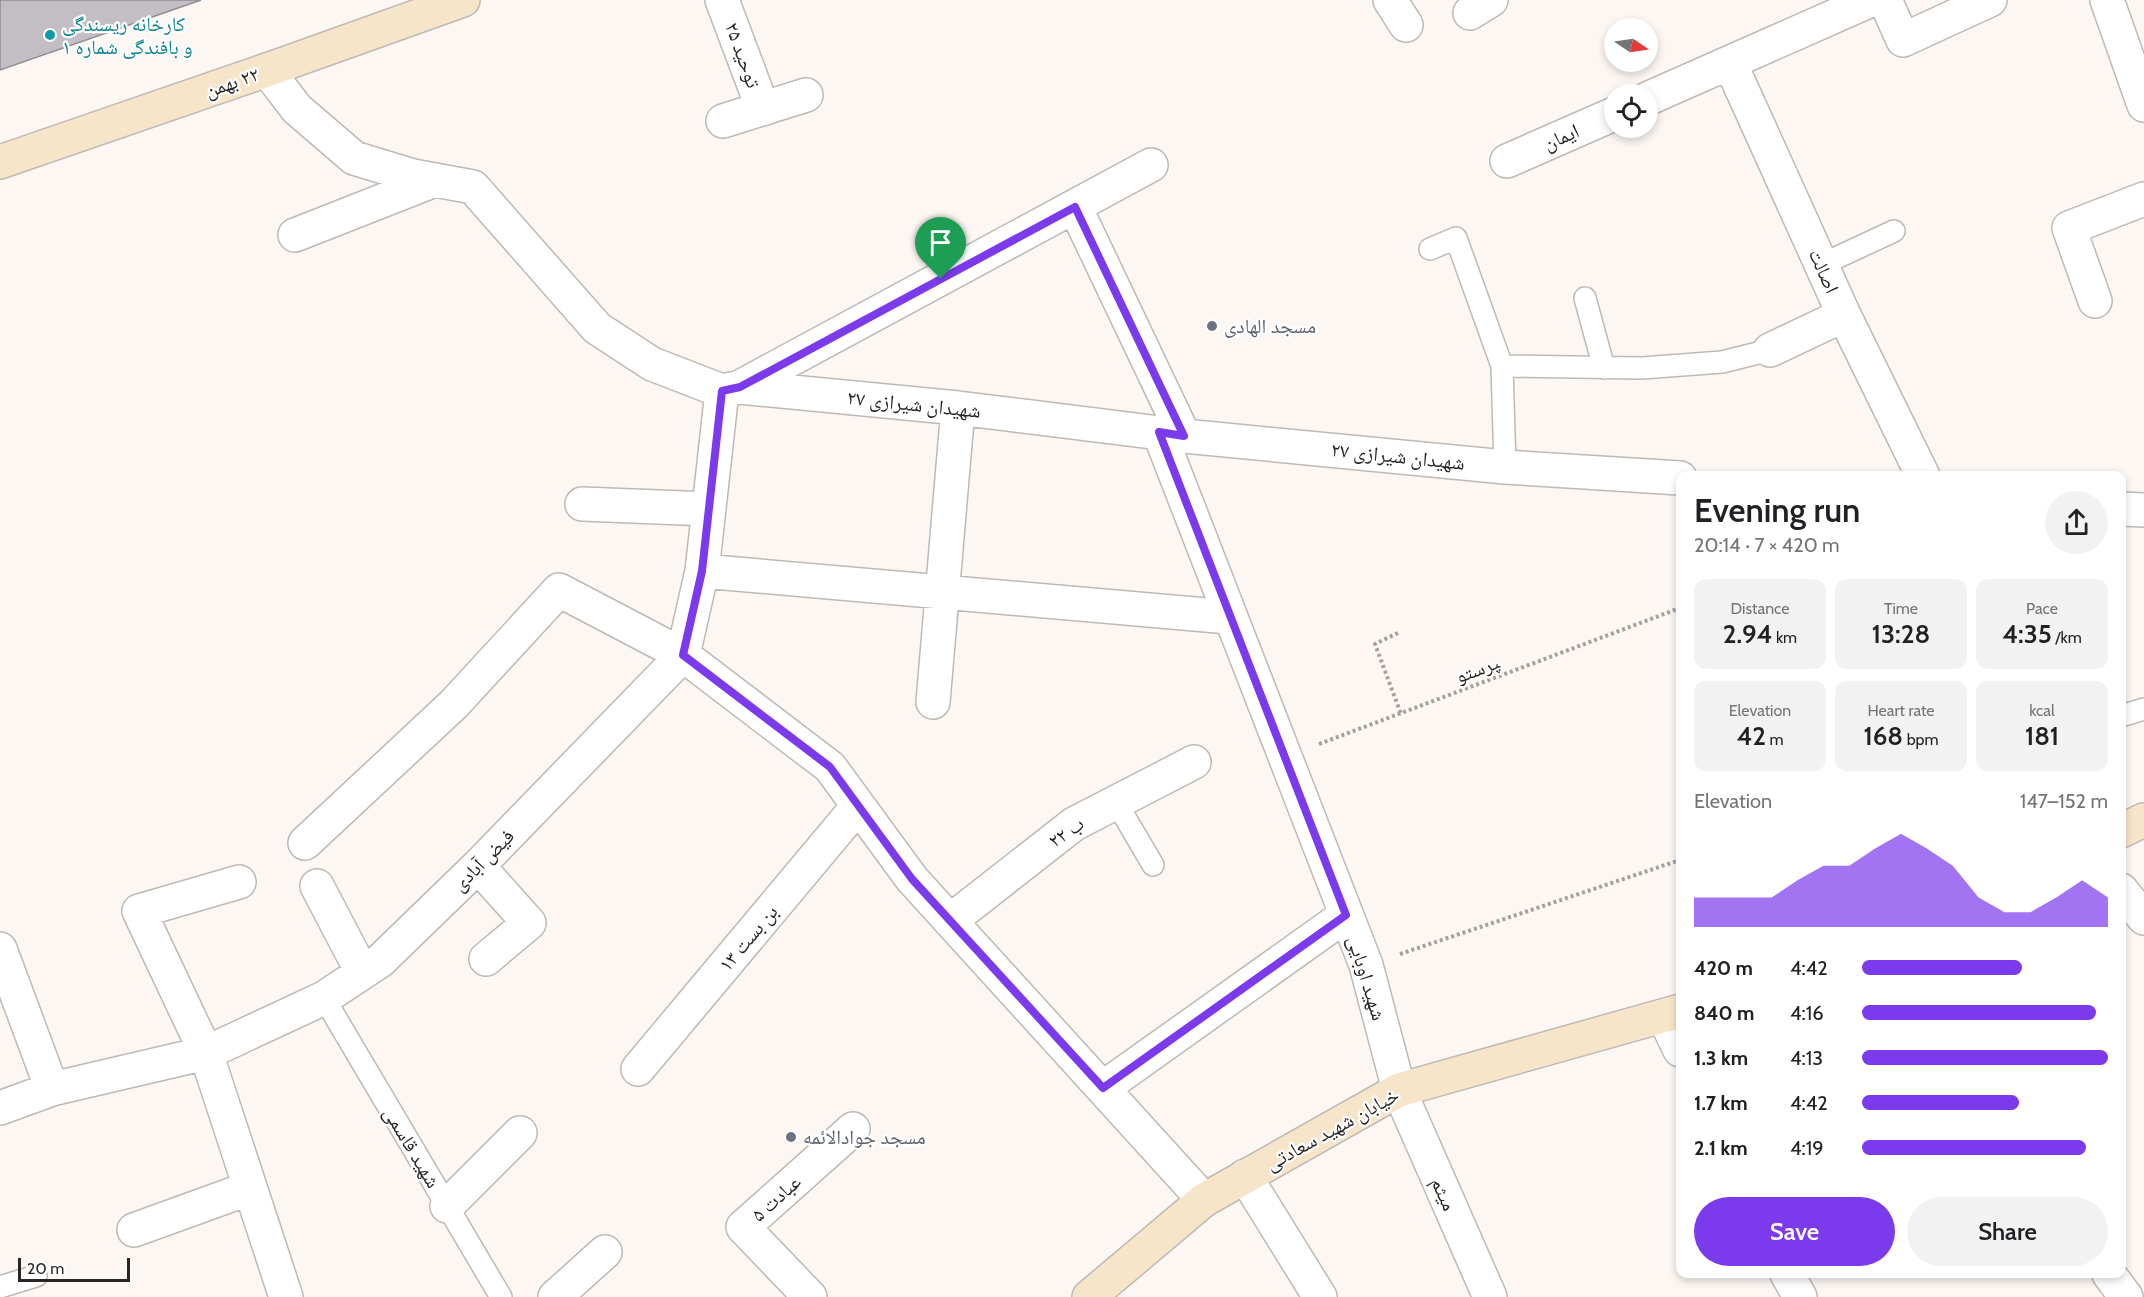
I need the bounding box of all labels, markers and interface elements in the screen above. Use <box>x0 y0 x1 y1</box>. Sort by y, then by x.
place label: کارخانه ریسندگی و بافندگی شماره ۱ <box>62 12 193 59</box>
north arrow <box>1604 18 1658 72</box>
map controls <box>1604 18 1658 138</box>
street label: توحید ۲۵ <box>720 19 766 91</box>
marker: کارخانه ریسندگی و بافندگی شماره ۱ <box>43 28 57 42</box>
street label: ٢٢ بهمن <box>202 62 262 102</box>
button: locate <box>1604 84 1658 138</box>
street label: ایمان <box>1539 119 1583 155</box>
pin <box>915 217 966 279</box>
icon: arrive <box>924 226 957 259</box>
street label: اصالت <box>1804 245 1844 297</box>
place label: مسجد الهادی <box>1224 314 1316 338</box>
marker: مسجد الهادی <box>1205 319 1219 333</box>
street label: شهیدان شیرازی ۲۷ <box>846 385 982 423</box>
street label: شهیدان شیرازی ۲۷ <box>1330 437 1466 475</box>
text: Evening run <box>1694 490 1860 530</box>
button: share <box>2045 491 2108 554</box>
text: 20:14 · 7 × 420 m <box>1694 533 1840 557</box>
text: Distance <box>1731 599 1789 618</box>
text: Time <box>1884 599 1918 618</box>
text: Pace <box>2026 599 2058 618</box>
text: 2.94 <box>1723 618 1772 650</box>
text: 13:28 <box>1872 618 1930 650</box>
text: 4:35 <box>2002 618 2052 650</box>
text: km <box>1772 628 1797 647</box>
text: /km <box>2052 628 2082 647</box>
street label: ‍‍‍‍‍پرستو <box>1452 649 1503 688</box>
text: Elevation <box>1729 701 1791 720</box>
text: Heart rate <box>1868 701 1934 720</box>
text: kcal <box>2029 701 2055 720</box>
text: 42 <box>1736 720 1766 752</box>
text: 168 <box>1863 720 1903 752</box>
text: 181 <box>2025 720 2059 752</box>
text: m <box>1766 730 1784 749</box>
text: bpm <box>1903 730 1939 749</box>
text: Elevation <box>1694 789 1772 813</box>
text: 147–152 m <box>2020 789 2108 813</box>
street label: ب ۲۲ <box>1044 811 1088 853</box>
street label: فیض آبادی <box>447 824 519 896</box>
street label: بن بست ۱۳ <box>713 900 783 976</box>
street label: شهید اوبایی <box>1343 933 1391 1023</box>
text: 420 m <box>1694 956 1753 980</box>
text: 4:42 <box>1790 956 1828 980</box>
text: 840 m <box>1694 1001 1755 1025</box>
text: 4:16 <box>1790 1001 1824 1025</box>
text: 1.3 km <box>1694 1046 1748 1070</box>
text: 4:13 <box>1790 1046 1823 1070</box>
street label: خیابان شهید سعادتی <box>1261 1082 1403 1176</box>
text: 1.7 km <box>1694 1091 1748 1115</box>
text: 4:42 <box>1790 1091 1828 1115</box>
street label: شهید قاسمی <box>378 1102 446 1192</box>
place label: مسجد جوادالائمه <box>803 1125 926 1149</box>
marker: مسجد جوادالائمه <box>784 1130 798 1144</box>
text: 2.1 km <box>1694 1136 1748 1160</box>
text: 4:19 <box>1790 1136 1824 1160</box>
street label: عبادت ۵ <box>746 1170 806 1226</box>
street label: میثم <box>1424 1174 1462 1215</box>
button: Save <box>1694 1197 1895 1266</box>
button: Share <box>1907 1197 2108 1266</box>
scale bar <box>18 1255 130 1282</box>
text: 20 m <box>27 1259 64 1278</box>

